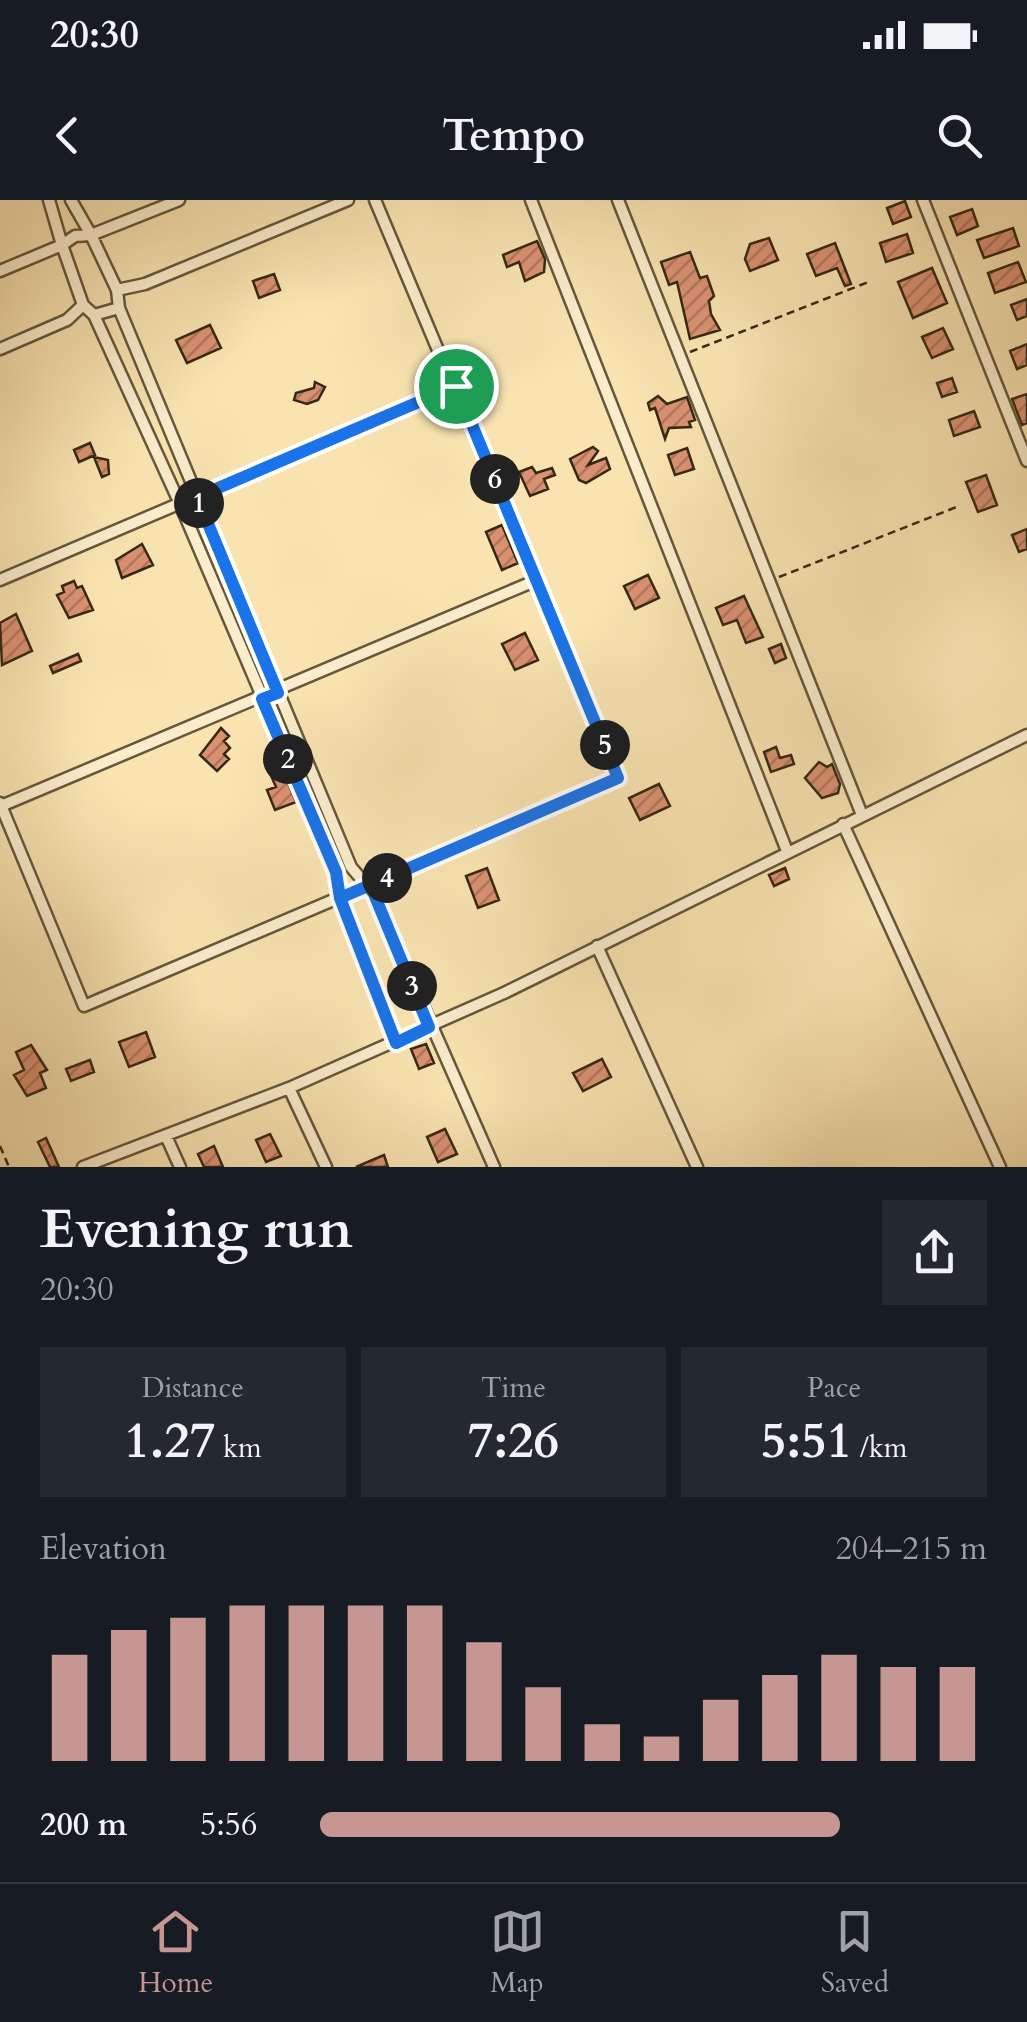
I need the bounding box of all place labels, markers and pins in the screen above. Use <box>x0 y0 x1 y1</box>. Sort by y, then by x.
pin <box>414 344 499 429</box>
pin: 6 <box>470 454 520 504</box>
pin: 1 <box>174 478 224 528</box>
pin: 5 <box>580 720 630 770</box>
pin: 2 <box>263 734 313 784</box>
pin: 4 <box>362 853 412 903</box>
pin: 3 <box>387 961 437 1011</box>

